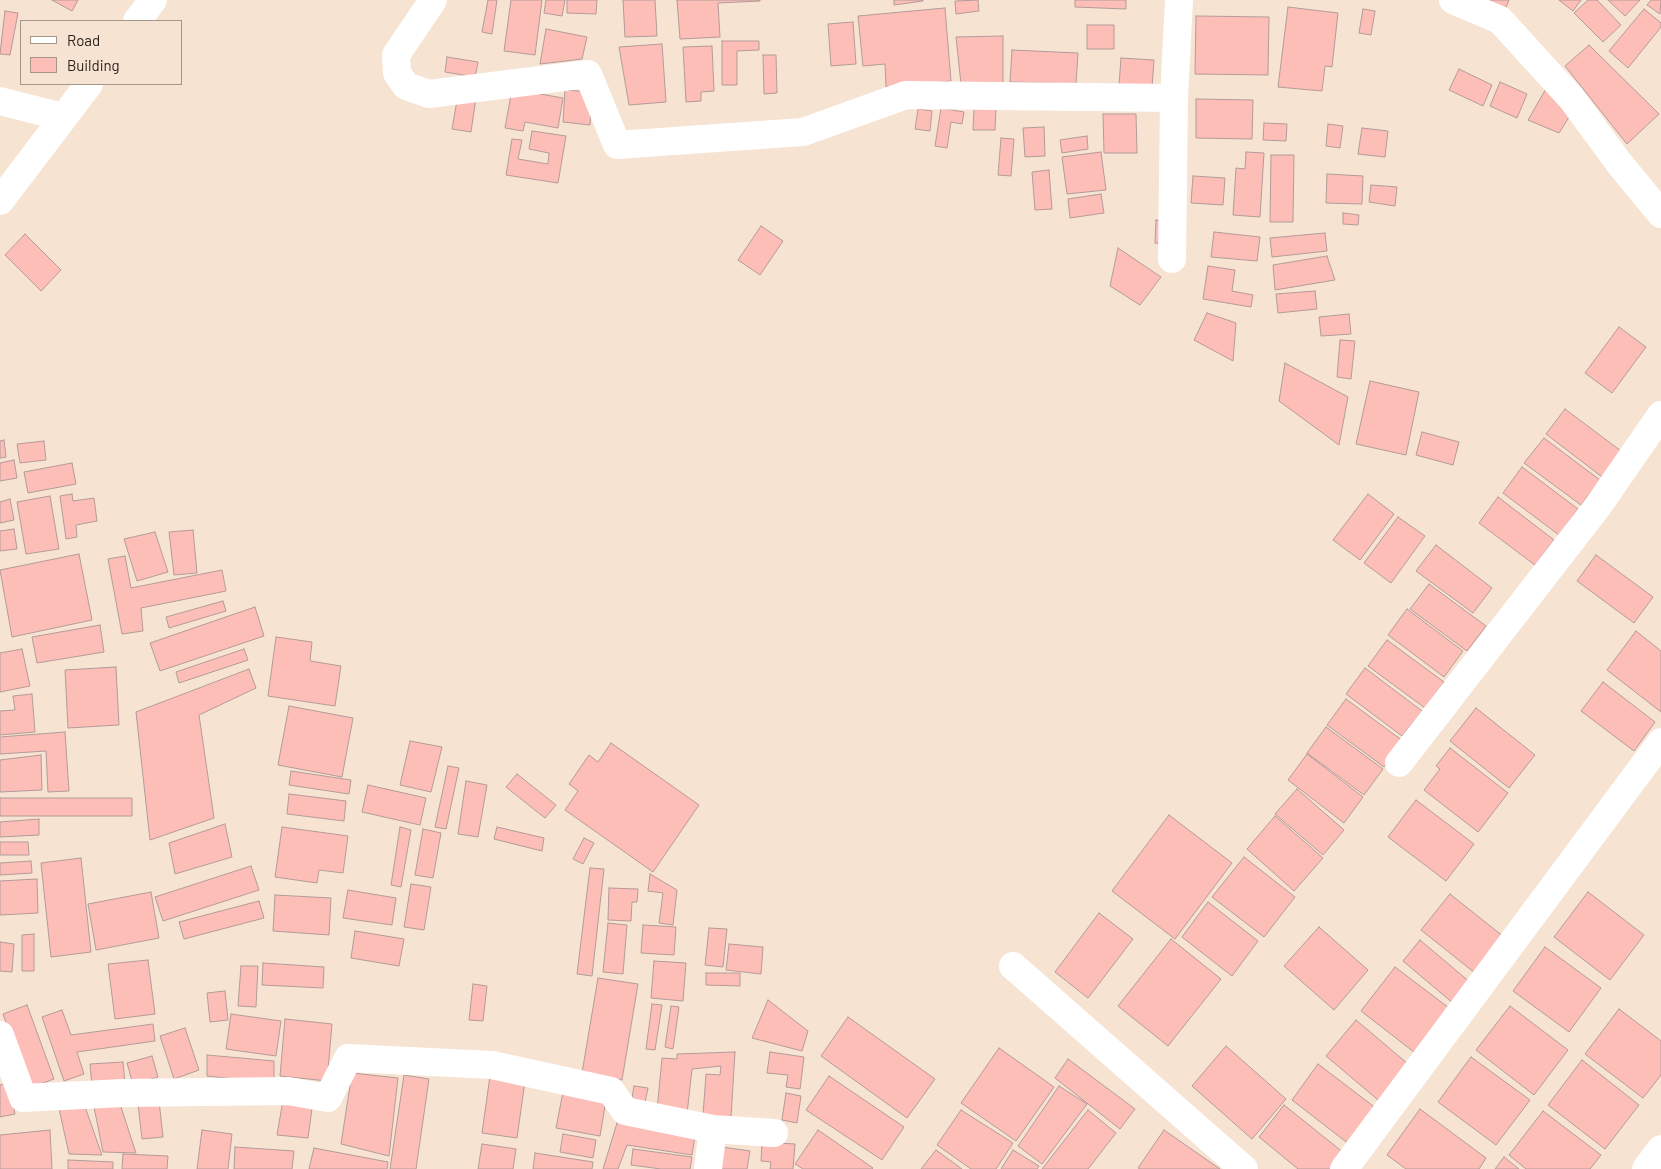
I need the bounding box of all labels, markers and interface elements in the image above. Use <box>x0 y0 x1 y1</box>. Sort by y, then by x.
legend <box>20 20 182 85</box>
text: Road <box>67 31 100 49</box>
text: Building <box>67 56 120 74</box>

